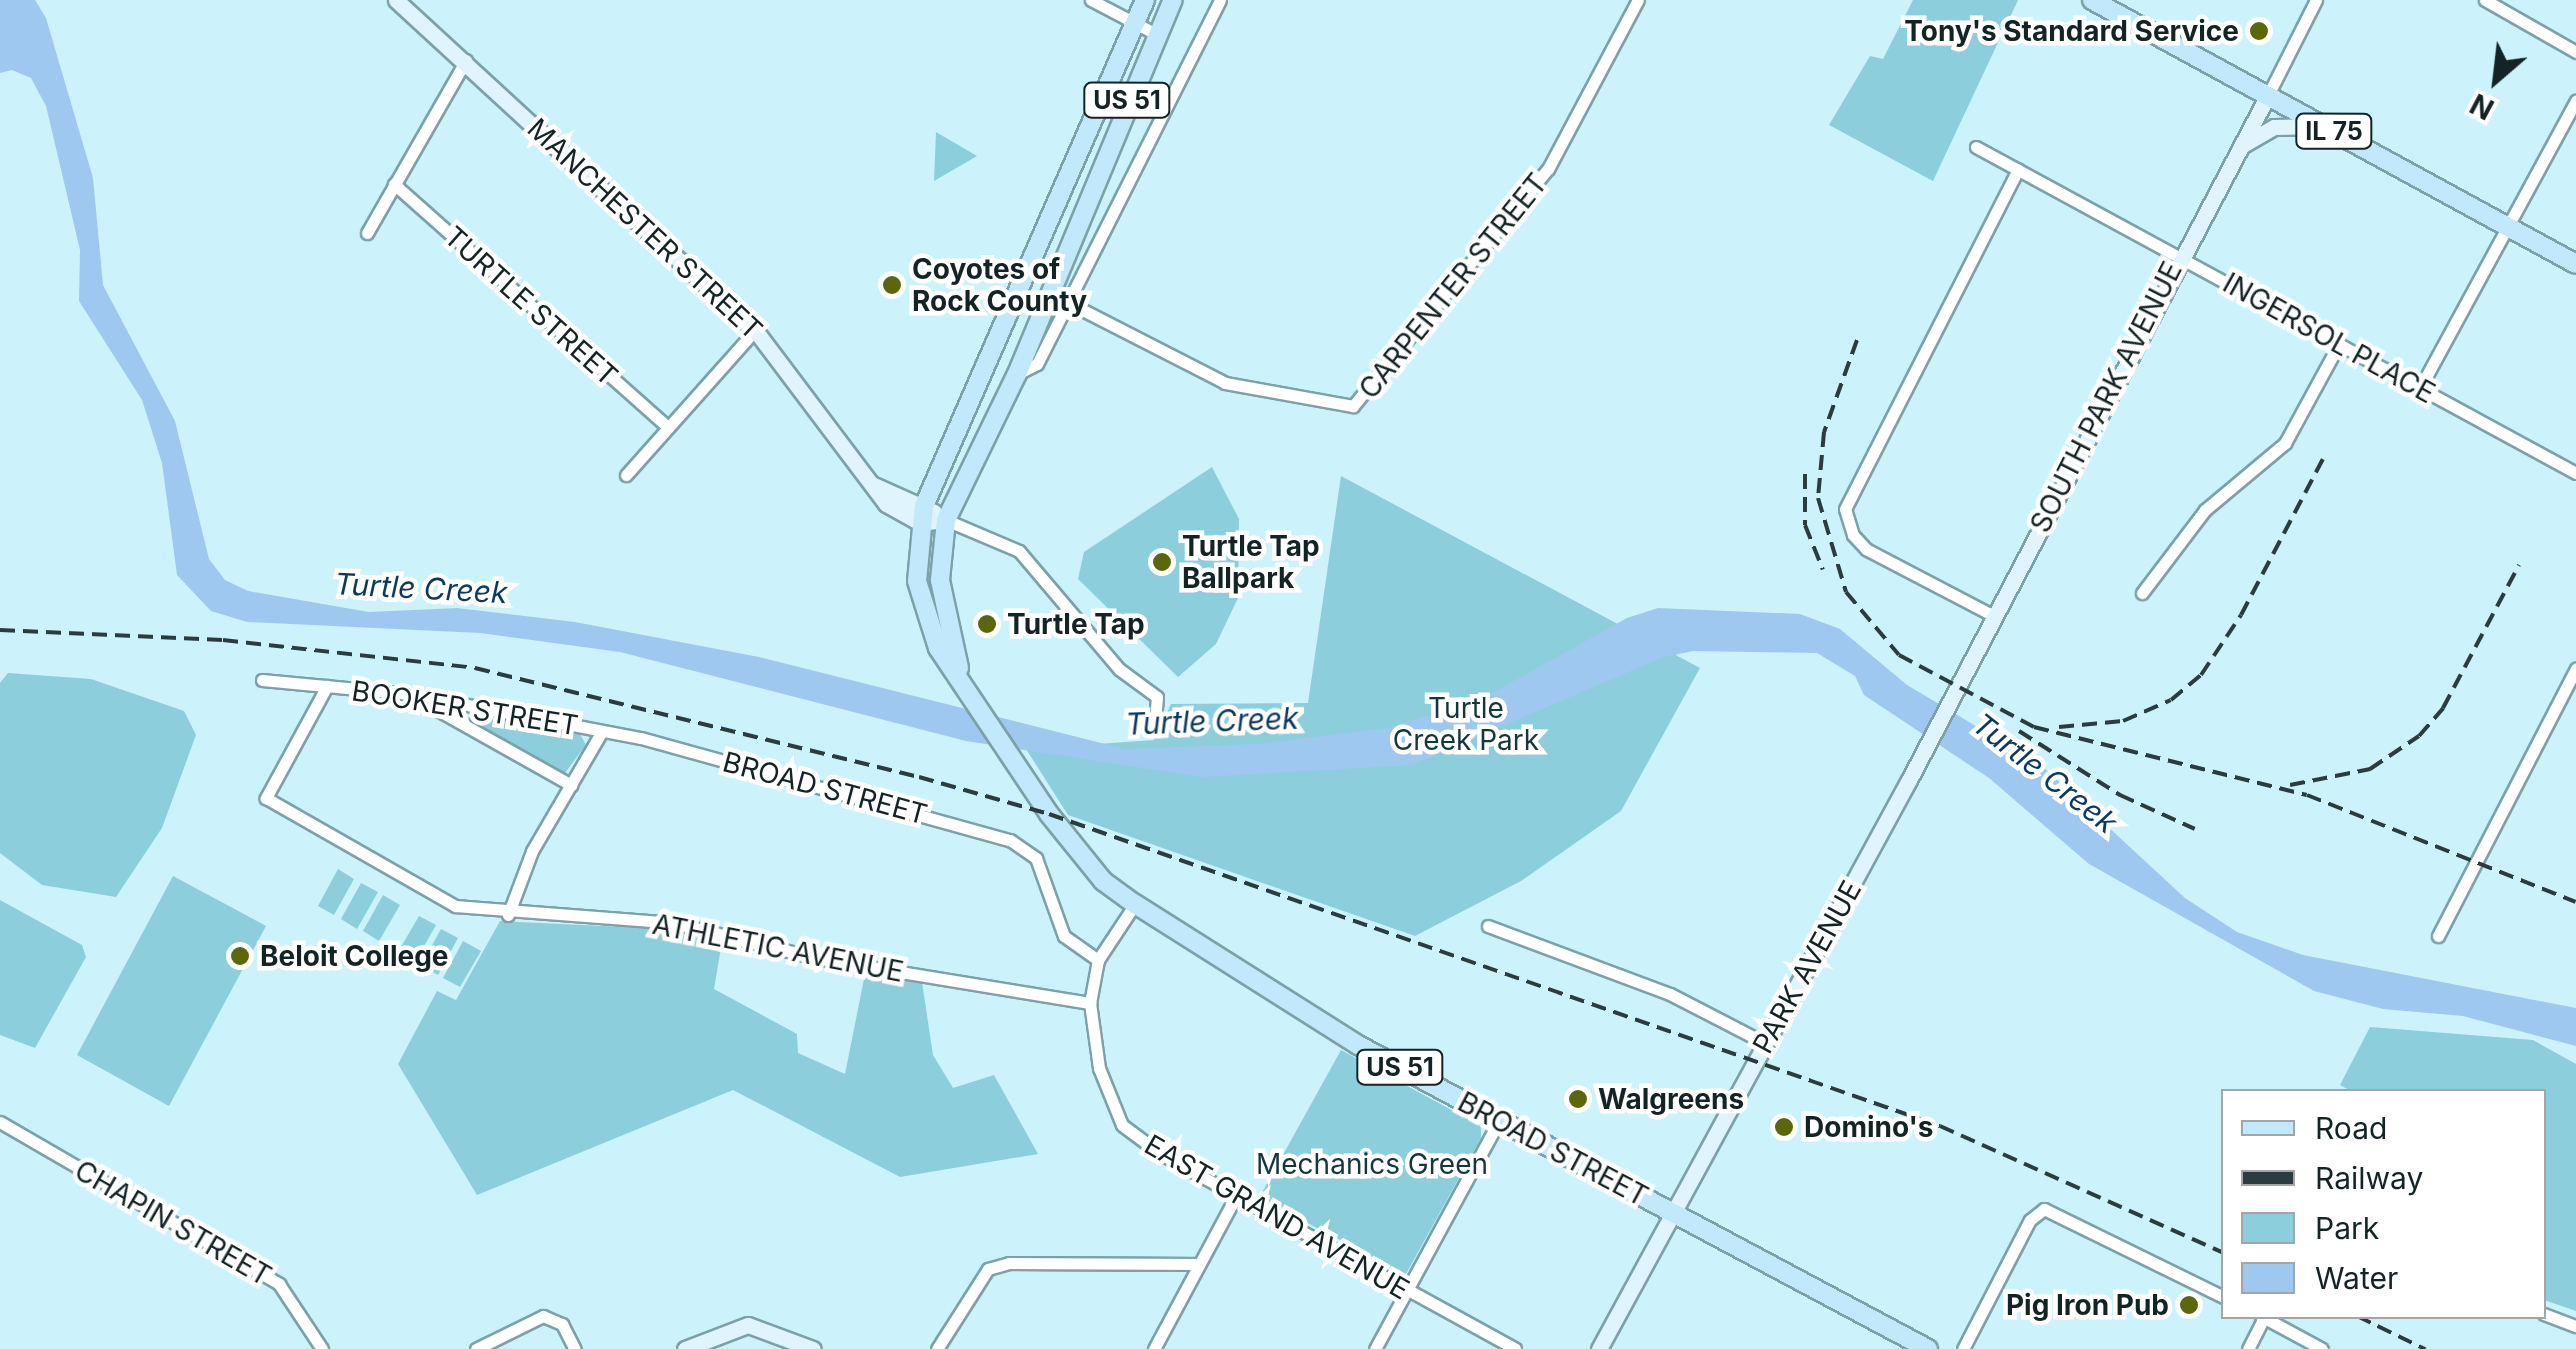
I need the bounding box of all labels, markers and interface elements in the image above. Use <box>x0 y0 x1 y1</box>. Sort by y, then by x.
place label: Tony's Standard Service <box>1904 14 2239 48</box>
marker: Tony's Standard Service <box>2248 20 2270 42</box>
north arrow <box>2446 30 2546 130</box>
road number: US 51 <box>1082 80 1172 120</box>
text: N <box>2465 86 2499 127</box>
road number: IL 75 <box>2294 111 2374 151</box>
street label: MANCHESTER STREET <box>521 112 769 346</box>
street label: CARPENTER STREET <box>1352 167 1554 405</box>
street label: TURTLE STREET <box>438 219 624 393</box>
place label: Coyotes of Rock County <box>912 252 1087 318</box>
street label: SOUTH PARK AVENUE <box>2023 256 2189 538</box>
street label: INGERSOL PLACE <box>2217 266 2441 410</box>
marker: Coyotes of Rock County <box>881 274 903 296</box>
place label: Turtle Tap Ballpark <box>1182 529 1320 595</box>
marker: Turtle Tap Ballpark <box>1151 551 1173 573</box>
water label: Turtle Creek <box>334 565 508 611</box>
place label: Turtle Tap <box>1007 607 1145 641</box>
marker: Turtle Tap <box>976 613 998 635</box>
street label: BOOKER STREET <box>350 674 580 742</box>
park label: Turtle Creek Park <box>1393 691 1539 757</box>
water label: Turtle Creek <box>1125 700 1299 742</box>
water label: Turtle Creek <box>1966 705 2124 841</box>
street label: BROAD STREET <box>719 745 931 831</box>
street label: PARK AVENUE <box>1746 875 1868 1059</box>
street label: ATHLETIC AVENUE <box>650 907 906 989</box>
place label: Beloit College <box>260 939 449 973</box>
marker: Beloit College <box>229 945 251 967</box>
road number: US 51 <box>1355 1047 1445 1087</box>
place label: Walgreens <box>1598 1082 1744 1116</box>
street label: BROAD STREET <box>1452 1085 1654 1213</box>
marker: Walgreens <box>1567 1088 1589 1110</box>
legend <box>2221 1089 2546 1319</box>
place label: Domino's <box>1804 1110 1934 1144</box>
text: Road <box>2315 1110 2387 1146</box>
marker: Domino's <box>1773 1116 1795 1138</box>
street label: EAST GRAND AVENUE <box>1139 1128 1415 1306</box>
park label: Mechanics Green <box>1256 1147 1488 1181</box>
street label: CHAPIN STREET <box>69 1153 277 1293</box>
text: Railway <box>2315 1160 2423 1196</box>
text: Park <box>2315 1210 2379 1246</box>
text: Water <box>2315 1260 2398 1296</box>
place label: Pig Iron Pub <box>2006 1288 2169 1322</box>
marker: Pig Iron Pub <box>2178 1294 2200 1316</box>

